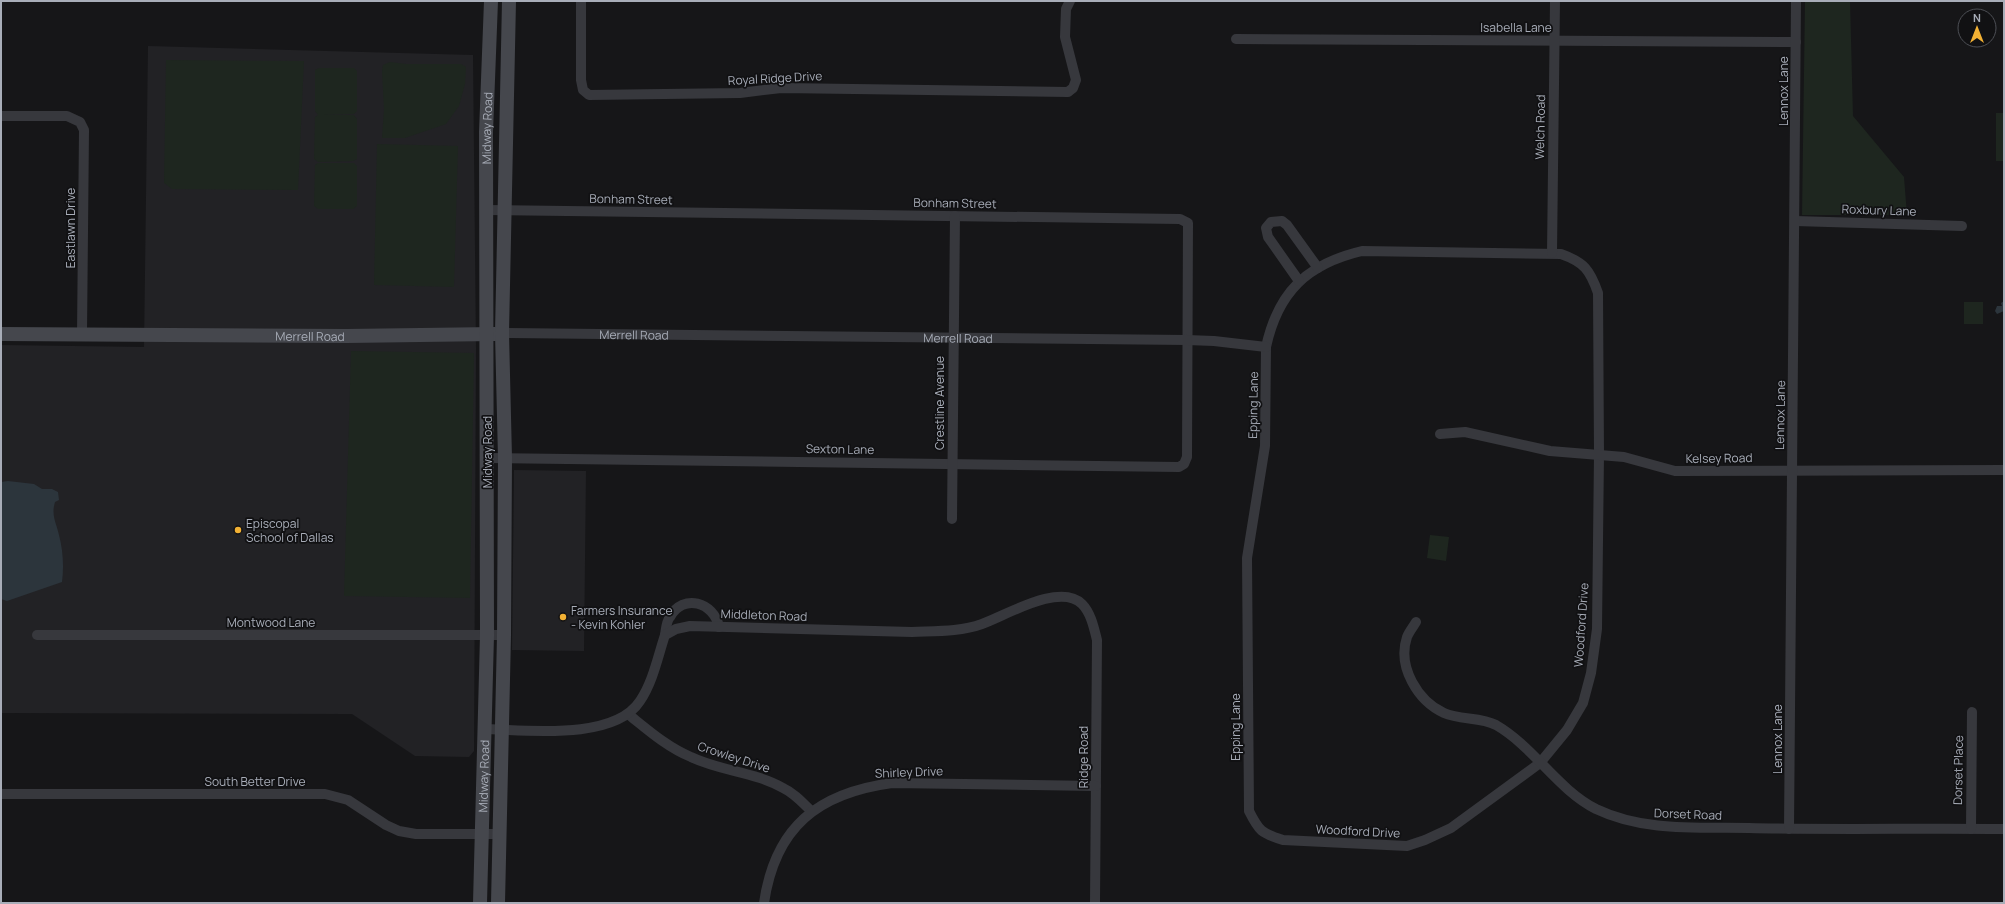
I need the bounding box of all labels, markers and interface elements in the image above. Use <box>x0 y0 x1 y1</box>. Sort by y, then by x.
north arrow <box>1957 8 1997 48</box>
text: N <box>1973 10 1981 25</box>
street label: Isabella Lane <box>1480 19 1552 36</box>
street label: Lennox Lane <box>1775 56 1792 126</box>
street label: Royal Ridge Drive <box>727 67 823 89</box>
street label: Midway Road <box>477 92 496 164</box>
street label: Welch Road <box>1531 94 1549 160</box>
street label: Eastlawn Drive <box>62 188 79 268</box>
street label: Bonham Street <box>589 190 673 208</box>
street label: Bonham Street <box>913 194 997 212</box>
street label: Roxbury Lane <box>1841 200 1917 220</box>
street label: Merrell Road <box>599 325 669 343</box>
street label: Merrell Road <box>275 327 345 344</box>
street label: Merrell Road <box>923 329 993 347</box>
street label: Crestline Avenue <box>931 356 948 450</box>
street label: Epping Lane <box>1244 371 1262 439</box>
street label: Lennox Lane <box>1771 380 1789 450</box>
street label: Midway Road <box>479 416 496 488</box>
street label: Sexton Lane <box>806 440 874 458</box>
street label: Kelsey Road <box>1685 449 1753 467</box>
place label: Episcopal School of Dallas <box>246 515 334 546</box>
marker: Episcopal School of Dallas <box>233 525 243 535</box>
street label: Woodford Drive <box>1570 582 1592 668</box>
place label: Farmers Insurance - Kevin Kohler <box>571 602 672 633</box>
street label: Middleton Road <box>720 605 808 625</box>
marker: Farmers Insurance - Kevin Kohler <box>558 612 568 622</box>
street label: Montwood Lane <box>227 614 315 631</box>
street label: Epping Lane <box>1227 693 1244 761</box>
street label: Lennox Lane <box>1769 704 1786 774</box>
street label: Ridge Road <box>1075 726 1092 788</box>
street label: Dorset Place <box>1949 735 1967 805</box>
street label: Crowley Drive <box>696 737 772 777</box>
street label: Midway Road <box>474 740 493 812</box>
street label: Shirley Drive <box>875 762 943 782</box>
street label: South Better Drive <box>204 773 306 790</box>
street label: Dorset Road <box>1654 804 1722 824</box>
street label: Woodford Drive <box>1315 820 1401 842</box>

